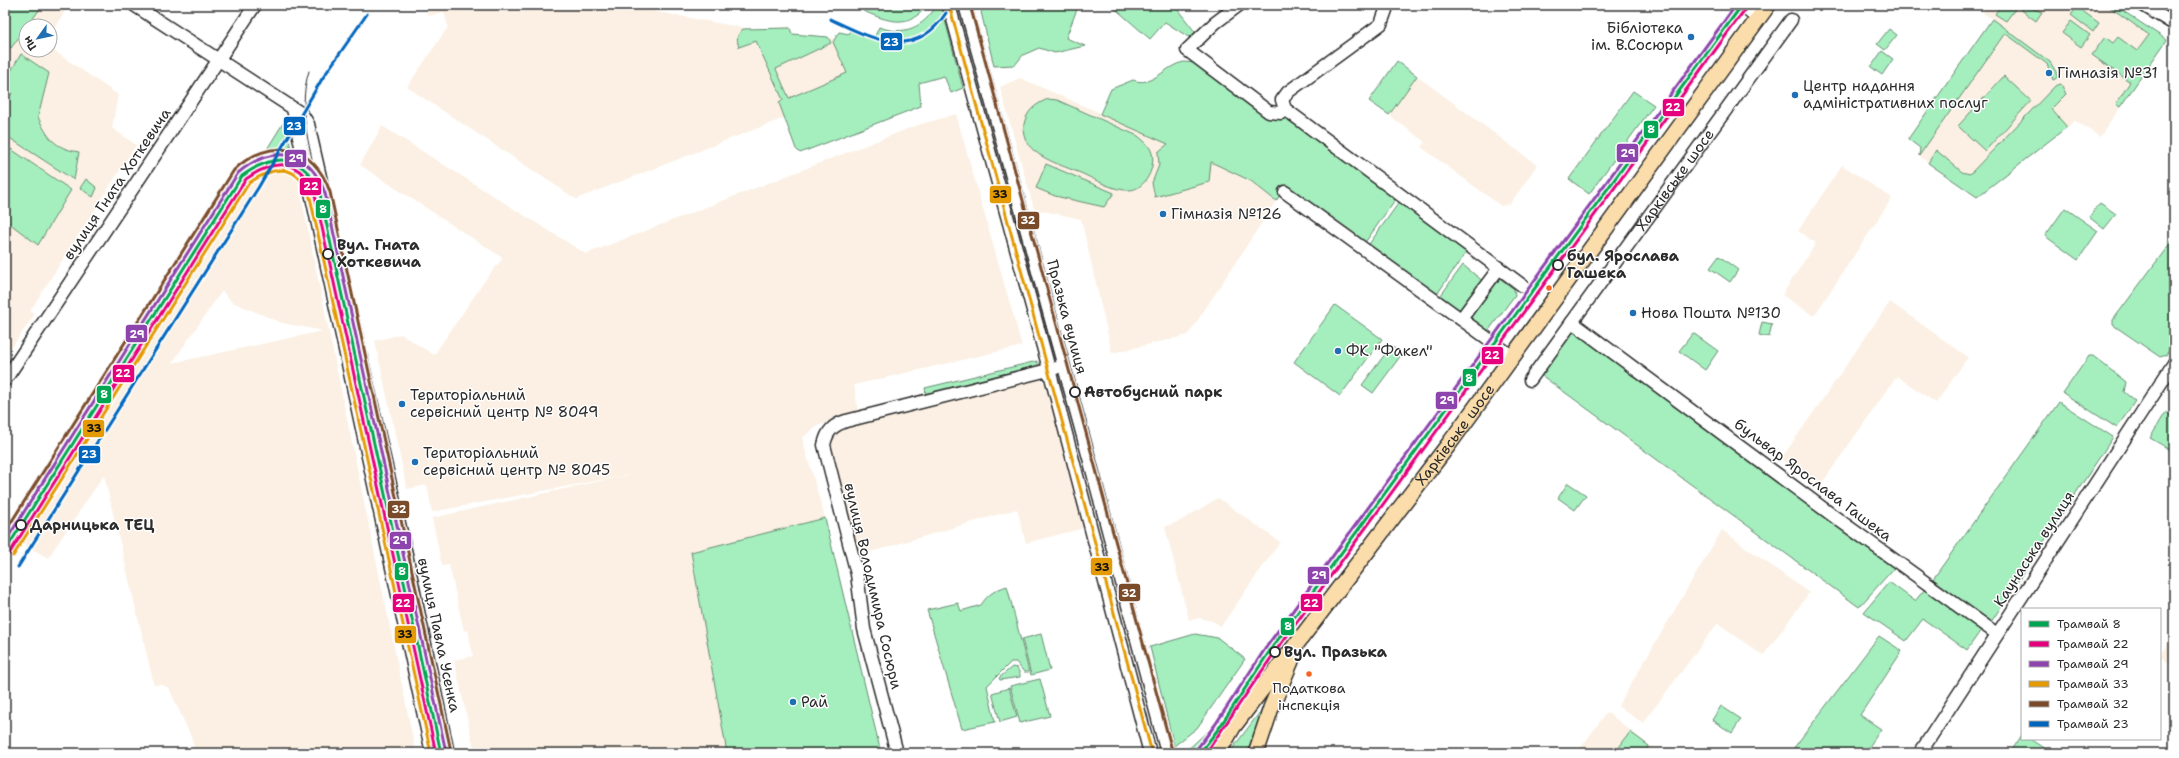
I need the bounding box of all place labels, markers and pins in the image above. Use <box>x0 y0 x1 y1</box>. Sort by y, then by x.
place label: Бібліотека ім. В.Сосюри <box>1591 18 1684 55</box>
marker: Бібліотека ім. В.Сосюри <box>1686 32 1696 42</box>
place label: Гімназія №31 <box>2057 63 2158 83</box>
marker: Гімназія №31 <box>2044 68 2054 78</box>
place label: Центр надання адміністративних послуг <box>1803 76 1988 113</box>
marker: Центр надання адміністративних послуг <box>1790 90 1800 100</box>
place label: Гімназія №126 <box>1171 204 1282 224</box>
marker: Гімназія №126 <box>1158 209 1168 219</box>
place label: Вул. Гната Хоткевича <box>337 235 422 272</box>
place label: бул. Ярослава Гашека <box>1567 246 1680 283</box>
marker: Вул. Гната Хоткевича <box>322 248 334 260</box>
marker: бул. Ярослава Гашека <box>1552 259 1564 271</box>
unlabelled marker <box>1544 283 1554 293</box>
place label: Нова Пошта №130 <box>1641 303 1781 323</box>
marker: Нова Пошта №130 <box>1628 308 1638 318</box>
place label: ФК "Факел" <box>1346 341 1433 361</box>
marker: ФК "Факел" <box>1333 346 1343 356</box>
place label: Автобусний парк <box>1084 382 1223 402</box>
place label: Територіальний сервісний центр № 8049 <box>410 385 598 422</box>
marker: Автобусний парк <box>1069 386 1081 398</box>
marker: Територіальний сервісний центр № 8049 <box>397 399 407 409</box>
place label: Територіальний сервісний центр № 8045 <box>423 443 610 480</box>
marker: Територіальний сервісний центр № 8045 <box>410 457 420 467</box>
place label: Дарницька ТЕЦ <box>30 515 154 535</box>
marker: Дарницька ТЕЦ <box>15 519 27 531</box>
place label: Вул. Празька <box>1284 642 1388 662</box>
marker: Вул. Празька <box>1269 646 1281 658</box>
marker: Податкова інспекція <box>1304 669 1314 679</box>
place label: Податкова інспекція <box>1273 679 1346 714</box>
place label: Рай <box>801 692 828 712</box>
marker: Рай <box>788 697 798 707</box>

